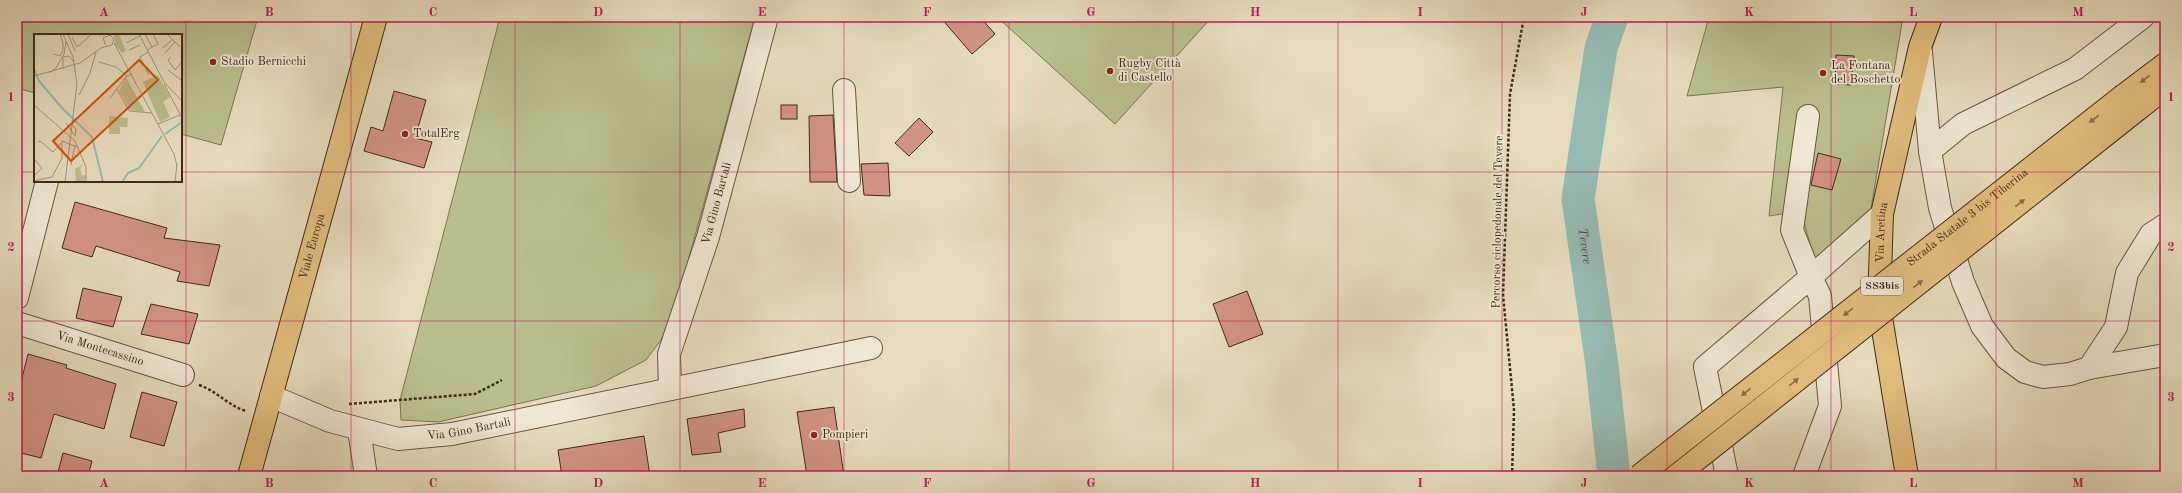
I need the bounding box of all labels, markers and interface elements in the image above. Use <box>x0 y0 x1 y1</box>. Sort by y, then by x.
text: A <box>99 6 109 19</box>
text: B <box>264 6 274 19</box>
text: C <box>429 6 437 19</box>
text: D <box>593 6 603 19</box>
text: E <box>758 6 767 19</box>
text: F <box>923 6 932 19</box>
text: G <box>1086 6 1096 19</box>
text: H <box>1250 6 1261 19</box>
text: I <box>1417 6 1423 19</box>
text: J <box>1580 6 1588 19</box>
text: K <box>1744 6 1754 19</box>
text: L <box>1909 6 1918 19</box>
text: M <box>2072 6 2084 19</box>
inset map <box>34 34 182 182</box>
place label: Stadio Bernicchi <box>221 56 306 68</box>
marker: Stadio Bernicchi <box>208 57 218 67</box>
place label: Rugby Città di Castello <box>1118 58 1181 84</box>
place label: La Fontana del Boschetto <box>1831 60 1901 86</box>
marker: Rugby Città di Castello <box>1105 66 1115 76</box>
marker: La Fontana del Boschetto <box>1818 68 1828 78</box>
one-way arrow <box>2139 75 2150 84</box>
text: 1 <box>7 91 15 104</box>
text: 1 <box>2167 91 2175 104</box>
one-way arrow <box>2088 115 2099 124</box>
place label: TotalErg <box>413 128 460 140</box>
marker: TotalErg <box>400 129 410 139</box>
street label: Percorso ciclopedonale del Tevere <box>1490 135 1506 309</box>
street label: Via Gino Bartali <box>700 161 734 246</box>
street label: Strada Statale 3 bis Tiberina <box>1905 167 2031 269</box>
one-way arrow <box>2014 199 2025 208</box>
street label: Via Aretina <box>1874 201 1891 263</box>
street label: Viale Europa <box>298 212 327 281</box>
water label: Tevere <box>1576 227 1594 265</box>
text: 2 <box>7 241 15 254</box>
text: 2 <box>2167 241 2175 254</box>
road number: SS3bis <box>1861 277 1903 295</box>
one-way arrow <box>1913 280 1924 288</box>
one-way arrow <box>1843 308 1854 316</box>
street label: Via Montecassino <box>55 330 145 368</box>
one-way arrow <box>1789 378 1800 387</box>
one-way arrow <box>1741 388 1752 397</box>
text: 3 <box>7 391 15 404</box>
text: 3 <box>2167 391 2175 404</box>
street label: Via Gino Bartali <box>427 416 512 442</box>
place label: Pompieri <box>822 429 868 441</box>
marker: Pompieri <box>809 430 819 440</box>
text: A <box>99 477 109 490</box>
text: B <box>264 477 274 490</box>
text: C <box>429 477 437 490</box>
text: D <box>593 477 603 490</box>
text: E <box>758 477 767 490</box>
text: F <box>923 477 932 490</box>
text: G <box>1086 477 1096 490</box>
text: H <box>1250 477 1261 490</box>
text: I <box>1417 477 1423 490</box>
text: J <box>1580 477 1588 490</box>
text: K <box>1744 477 1754 490</box>
text: L <box>1909 477 1918 490</box>
text: M <box>2072 477 2084 490</box>

